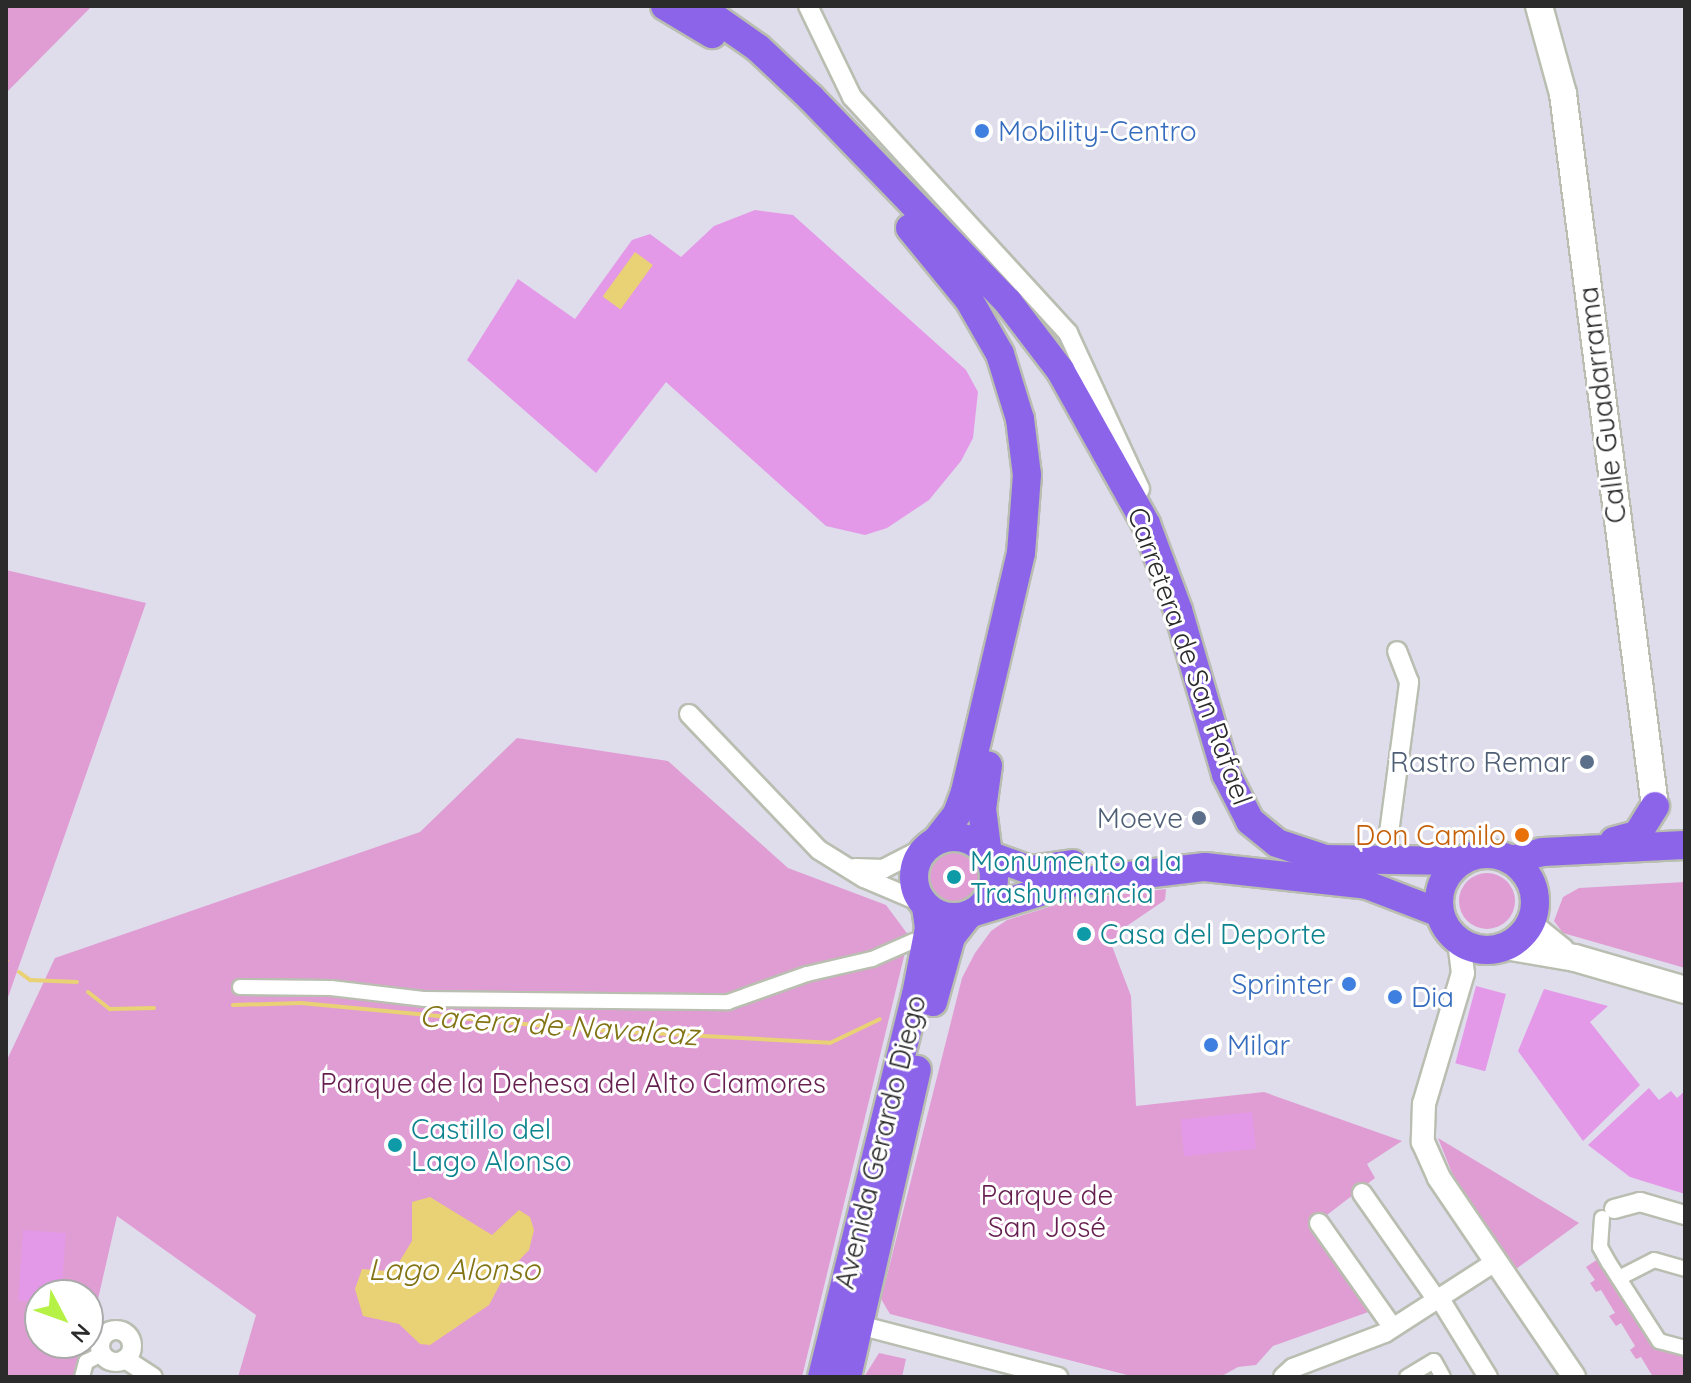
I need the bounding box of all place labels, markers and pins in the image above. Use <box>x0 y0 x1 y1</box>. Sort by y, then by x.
place label: Mobility-Centro <box>998 114 1197 148</box>
marker: Mobility-Centro <box>973 122 991 140</box>
place label: Rastro Remar <box>1390 745 1571 779</box>
marker: Rastro Remar <box>1578 753 1596 771</box>
place label: Moeve <box>1097 801 1183 835</box>
marker: Moeve <box>1190 809 1208 827</box>
place label: Don Camilo <box>1355 818 1506 852</box>
marker: Don Camilo <box>1513 826 1531 844</box>
place label: Monumento a la Trashumancia <box>970 844 1182 910</box>
marker: Monumento a la Trashumancia <box>945 868 963 886</box>
place label: Casa del Deporte <box>1100 917 1326 951</box>
marker: Casa del Deporte <box>1075 925 1093 943</box>
place label: Sprinter <box>1231 967 1333 1001</box>
marker: Sprinter <box>1340 975 1358 993</box>
place label: Dia <box>1411 980 1454 1014</box>
marker: Dia <box>1386 988 1404 1006</box>
place label: Milar <box>1227 1028 1290 1062</box>
marker: Milar <box>1202 1036 1220 1054</box>
place label: Castillo del Lago Alonso <box>411 1112 572 1178</box>
marker: Castillo del Lago Alonso <box>386 1136 404 1154</box>

